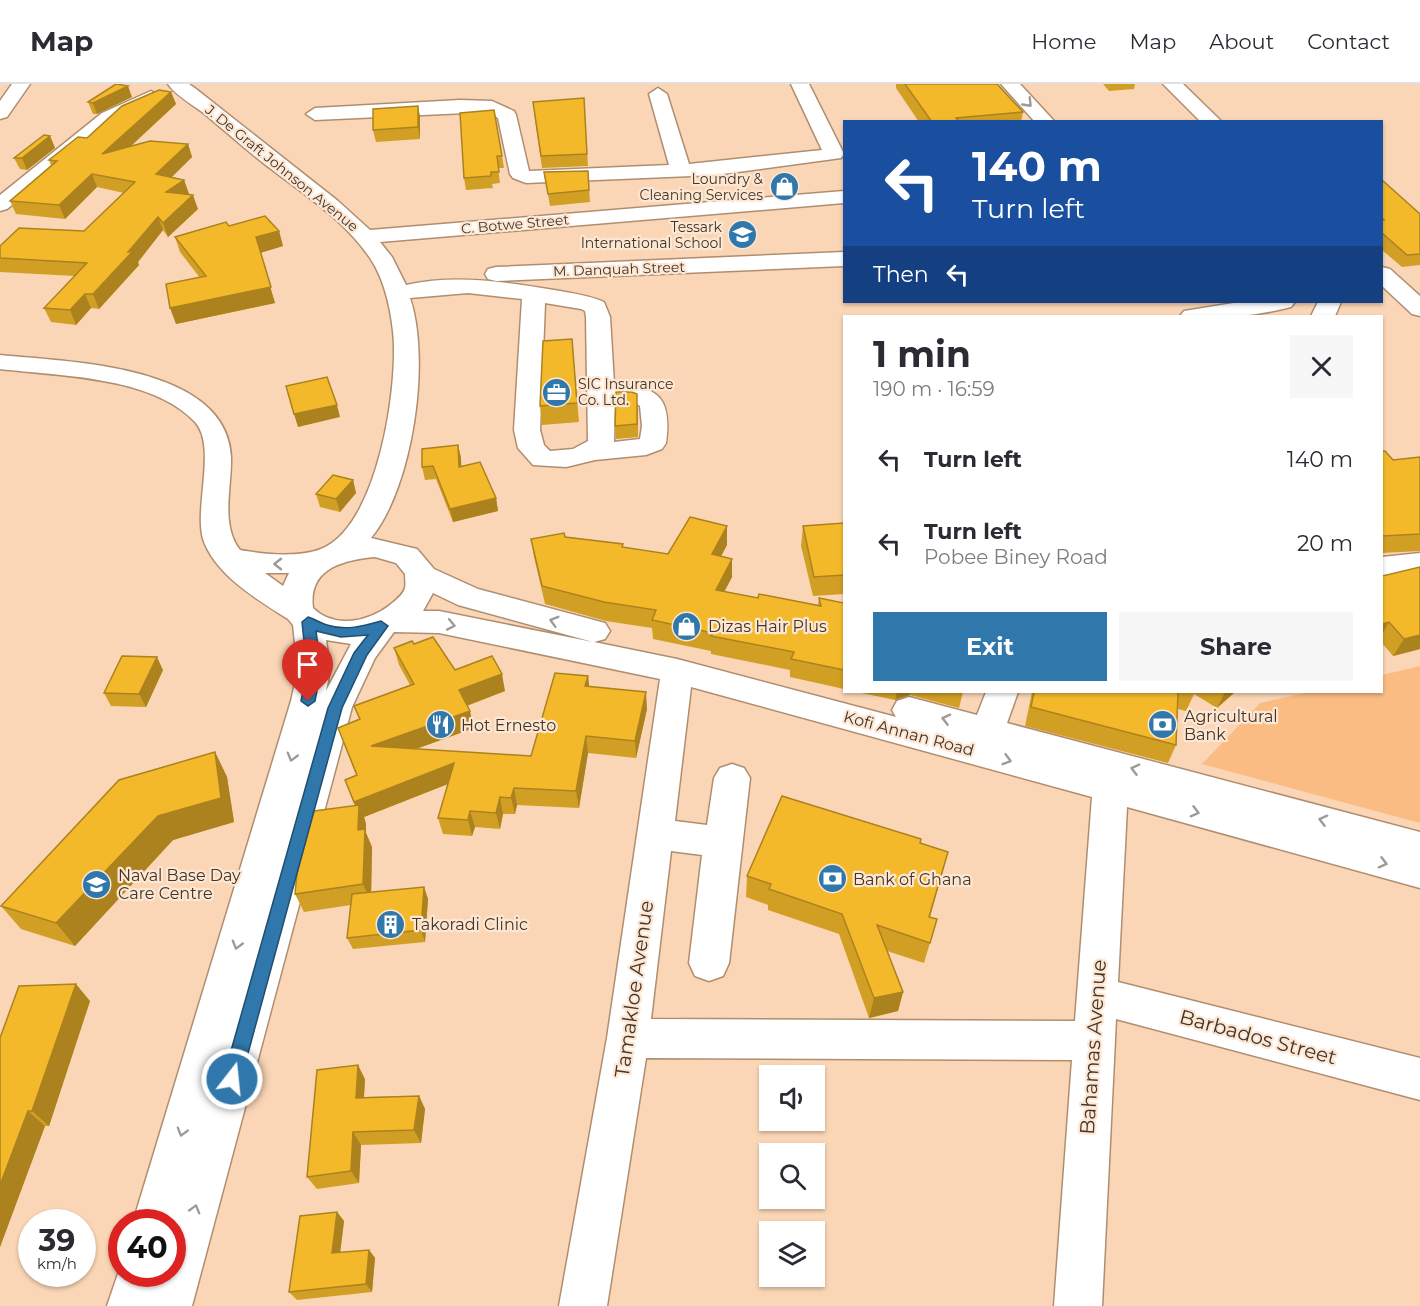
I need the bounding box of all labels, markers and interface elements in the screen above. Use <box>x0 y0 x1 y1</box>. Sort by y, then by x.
text: Map <box>30 24 93 58</box>
text: Home <box>1031 29 1096 54</box>
text: Map <box>1129 29 1176 54</box>
text: About <box>1209 29 1274 54</box>
text: Contact <box>1307 29 1390 54</box>
one-way arrow <box>1021 96 1032 106</box>
street label: J. De Graft Johnson Avenue <box>201 100 362 235</box>
text: 140 m <box>972 140 1102 192</box>
icon: left <box>873 144 951 222</box>
place label: Loundry & Cleaning Services <box>640 170 764 204</box>
shop icon: Loundry & Cleaning Services <box>768 171 800 203</box>
text: Turn left <box>972 192 1085 225</box>
street label: C. Botwe Street <box>460 210 570 238</box>
place label: Tessark International School <box>581 218 723 252</box>
school or university icon: Tessark International School <box>727 219 759 251</box>
street label: M. Danquah Street <box>553 258 686 280</box>
icon: left <box>941 258 974 291</box>
text: Then <box>873 261 929 288</box>
text: 1 min <box>873 332 971 376</box>
button: close <box>1290 335 1353 398</box>
place label: SIC Insurance Co. Ltd. <box>578 375 673 409</box>
office icon: SIC Insurance Co. Ltd. <box>541 376 573 408</box>
text: 190 m · 16:59 <box>873 377 995 401</box>
icon: left <box>873 443 906 476</box>
text: Turn left <box>924 446 1022 473</box>
text: 140 m <box>1287 446 1353 473</box>
text: Turn left <box>924 518 1022 545</box>
icon: left <box>873 527 906 560</box>
text: 20 m <box>1297 530 1353 557</box>
text: Pobee Biney Road <box>924 545 1108 569</box>
one-way arrow <box>274 558 283 570</box>
shop icon: Dizas Hair Plus <box>671 610 703 642</box>
button: Exit <box>873 612 1107 681</box>
button: Share <box>1119 612 1353 681</box>
one-way arrow <box>549 615 559 628</box>
place label: Dizas Hair Plus <box>708 617 827 636</box>
one-way arrow <box>445 618 455 631</box>
pin <box>282 639 333 701</box>
icon: arrive <box>291 648 324 681</box>
street label: Kofi Annan Road <box>842 707 976 760</box>
place label: Agricultural Bank <box>1184 707 1278 744</box>
restaurant icon: Hot Ernesto <box>424 709 456 741</box>
bank icon: Agricultural Bank <box>1147 709 1179 741</box>
one-way arrow <box>942 714 952 727</box>
place label: Hot Ernesto <box>461 716 556 735</box>
one-way arrow <box>287 752 299 762</box>
one-way arrow <box>1001 753 1012 765</box>
one-way arrow <box>1130 764 1140 777</box>
one-way arrow <box>1189 805 1200 817</box>
one-way arrow <box>1318 815 1328 828</box>
one-way arrow <box>1378 855 1388 868</box>
bank icon: Bank of Ghana <box>816 863 848 895</box>
place label: Naval Base Day Care Centre <box>118 866 241 903</box>
school or university icon: Naval Base Day Care Centre <box>81 868 113 900</box>
place label: Bank of Ghana <box>853 870 972 889</box>
street label: Tamakloe Avenue <box>610 899 658 1079</box>
building icon: Takoradi Clinic <box>375 908 407 940</box>
place label: Takoradi Clinic <box>412 915 528 934</box>
one-way arrow <box>232 939 244 950</box>
street label: Bahamas Avenue <box>1075 959 1111 1135</box>
street label: Barbados Street <box>1177 1004 1339 1070</box>
position arrow <box>200 1047 264 1111</box>
map controls <box>759 1065 825 1287</box>
button: sound <box>759 1065 825 1131</box>
one-way arrow <box>177 1126 189 1137</box>
button: search <box>759 1143 825 1209</box>
one-way arrow <box>188 1204 201 1214</box>
speed limit sign: 40 <box>108 1209 186 1287</box>
button: layers <box>759 1221 825 1287</box>
text: 39 <box>39 1222 75 1259</box>
text: km/h <box>37 1254 77 1273</box>

